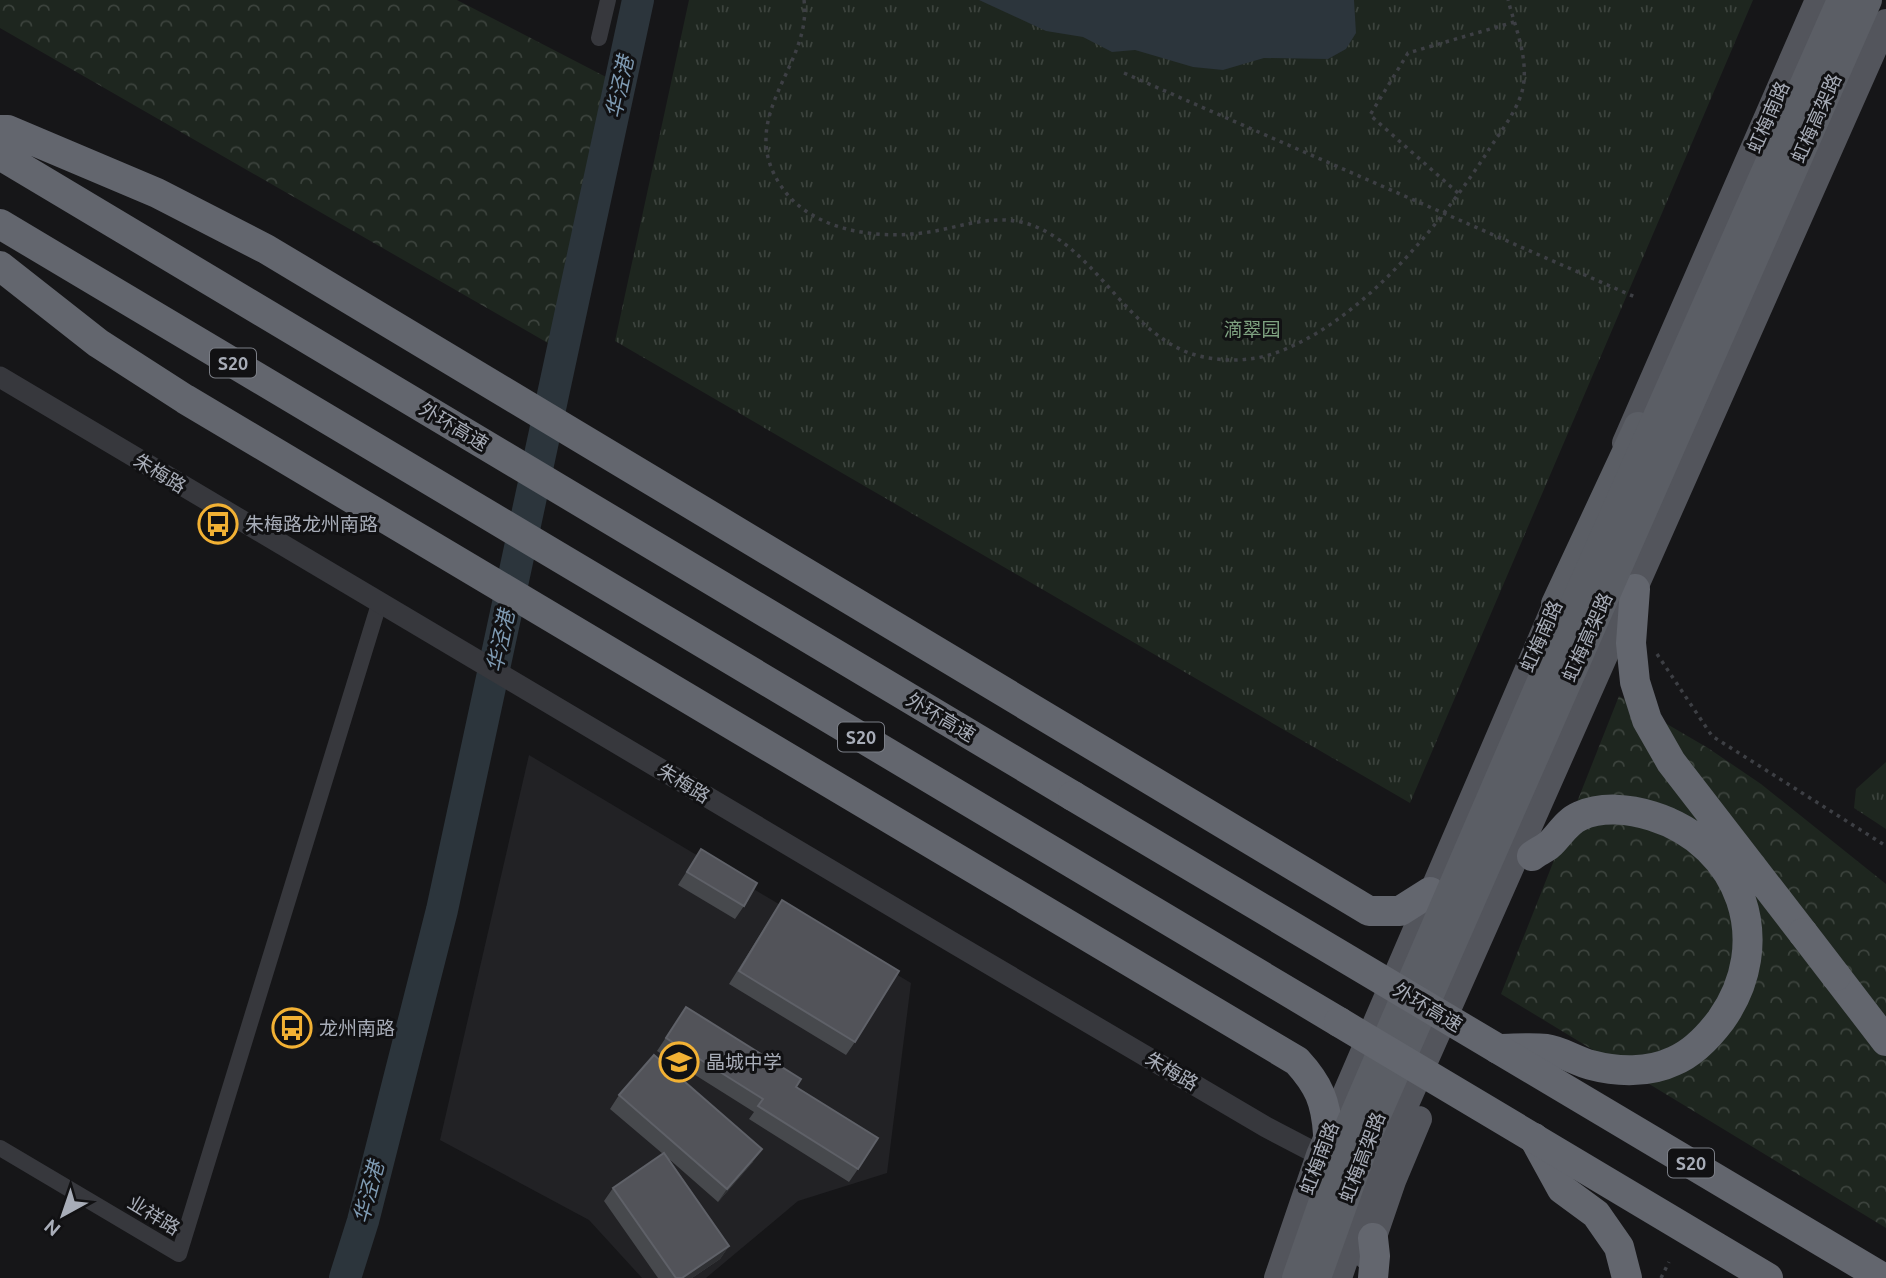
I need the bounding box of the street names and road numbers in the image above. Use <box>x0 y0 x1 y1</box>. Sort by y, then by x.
street label: 虹梅高架路 <box>1787 70 1845 166</box>
street label: 虹梅南路 <box>1742 78 1794 156</box>
road number: S20 <box>210 348 256 377</box>
street label: 外环高速 <box>416 397 492 455</box>
street label: 朱梅路 <box>130 449 190 497</box>
street label: 虹梅高架路 <box>1558 589 1616 685</box>
street label: 虹梅南路 <box>1515 597 1567 675</box>
street label: 外环高速 <box>903 688 979 746</box>
road number: S20 <box>838 722 884 752</box>
street label: 朱梅路 <box>654 759 714 807</box>
street label: 外环高速 <box>1390 978 1466 1036</box>
street label: 朱梅路 <box>1142 1047 1202 1095</box>
street label: 虹梅高架路 <box>1335 1109 1389 1205</box>
street label: 虹梅南路 <box>1295 1119 1343 1197</box>
road number: S20 <box>1668 1148 1714 1178</box>
street label: 业祥路 <box>124 1191 184 1239</box>

